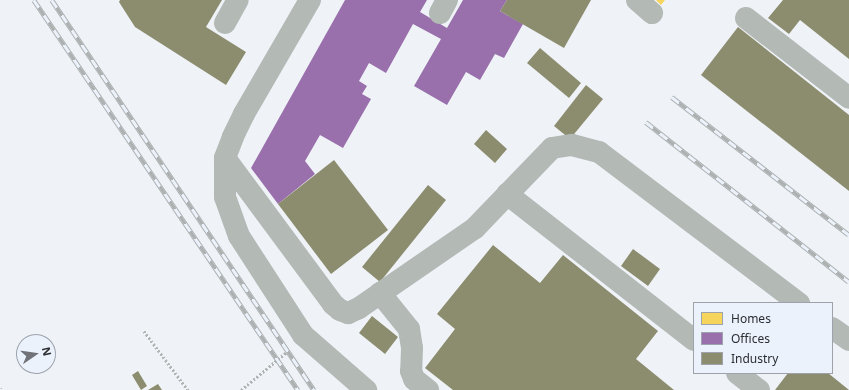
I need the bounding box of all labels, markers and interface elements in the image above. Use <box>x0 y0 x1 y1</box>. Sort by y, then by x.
legend <box>693 302 833 374</box>
text: Homes <box>731 310 771 327</box>
text: Offices <box>731 330 770 347</box>
north arrow <box>16 334 56 374</box>
text: N <box>39 345 56 357</box>
text: Industry <box>731 350 778 367</box>

